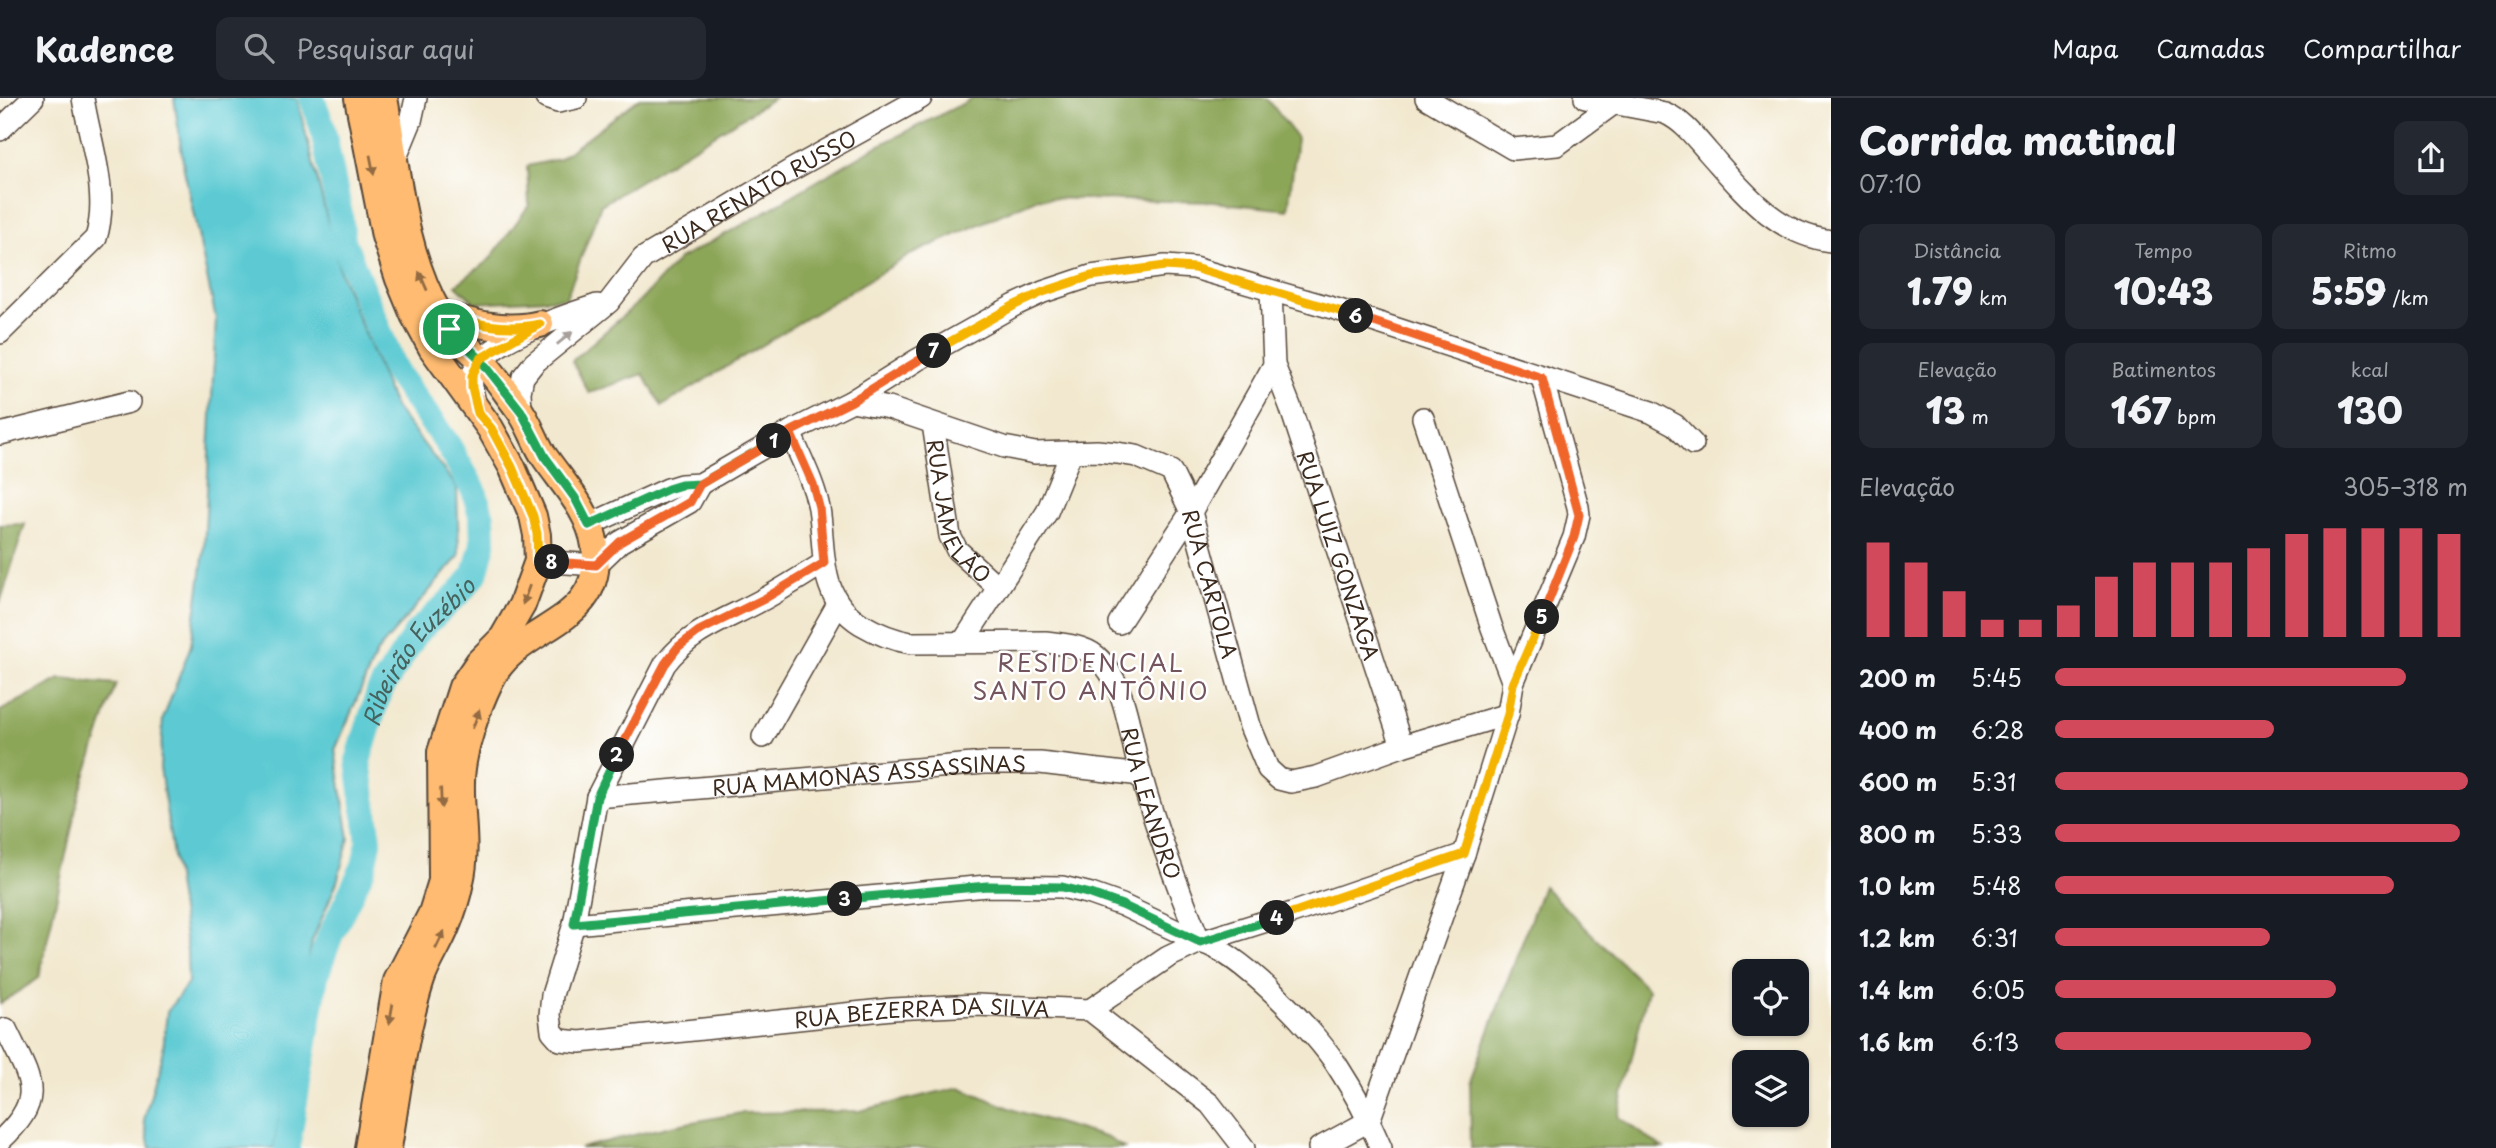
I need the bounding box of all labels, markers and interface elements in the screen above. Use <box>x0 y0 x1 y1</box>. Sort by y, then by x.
search box <box>216 17 706 80</box>
text: Kadence <box>35 23 174 73</box>
icon: search <box>240 29 278 67</box>
text: Pesquisar aqui <box>296 29 475 68</box>
text: Mapa <box>2052 30 2118 66</box>
text: Camadas <box>2156 30 2265 66</box>
text: Compartilhar <box>2303 30 2461 66</box>
text: Corrida matinal <box>1859 111 2176 168</box>
street label: RUA RENATO RUSSO <box>655 121 862 260</box>
button: share <box>2394 121 2468 195</box>
one-way arrow <box>367 154 378 176</box>
text: 07:10 <box>1859 166 1922 201</box>
text: Distância <box>1913 236 2001 264</box>
text: Tempo <box>2134 236 2193 264</box>
text: Ritmo <box>2343 236 2397 264</box>
text: 1.79 <box>1907 264 1973 317</box>
text: 10:43 <box>2114 264 2213 317</box>
text: 5:59 <box>2311 264 2386 317</box>
one-way arrow <box>418 271 429 292</box>
text: km <box>1973 283 2008 311</box>
text: /km <box>2386 283 2429 311</box>
pin: 6 <box>1338 298 1374 333</box>
pin <box>419 299 479 359</box>
text: 6 <box>1349 301 1362 329</box>
icon: arrive <box>430 310 468 348</box>
one-way arrow <box>556 331 573 346</box>
pin: 7 <box>916 334 951 368</box>
text: 7 <box>928 336 939 364</box>
text: Elevação <box>1917 355 1997 383</box>
text: Batimentos <box>2111 355 2216 383</box>
text: kcal <box>2351 355 2389 383</box>
text: 13 <box>1926 383 1965 436</box>
text: 167 <box>2110 383 2171 436</box>
text: 130 <box>2337 383 2403 436</box>
text: m <box>1965 402 1989 430</box>
text: bpm <box>2171 402 2217 430</box>
pin: 1 <box>756 424 792 458</box>
text: 1 <box>769 426 778 454</box>
street label: RUA JAMELÃO <box>919 437 999 590</box>
street label: RUA LUIZ GONZAGA <box>1290 446 1389 664</box>
text: Elevação <box>1859 469 1955 504</box>
text: 305–318 m <box>2343 469 2468 504</box>
street label: RUA CARTOLA <box>1175 505 1247 662</box>
pin: 8 <box>534 545 570 580</box>
text: 8 <box>546 547 557 575</box>
water label: Ribeirão Euzébio <box>352 569 484 730</box>
one-way arrow <box>520 584 531 605</box>
pin: 5 <box>1524 600 1560 634</box>
text: 5 <box>1535 602 1548 630</box>
district label: RESIDENCIAL SANTO ANTÔNIO <box>973 644 1209 708</box>
text: 200 m <box>1859 660 1936 695</box>
text: 5:45 <box>1971 660 2022 695</box>
one-way arrow <box>471 708 482 729</box>
text: 400 m <box>1859 712 1937 747</box>
text: 6:28 <box>1971 712 2024 747</box>
street label: RUA LEANDRO <box>1114 724 1190 884</box>
pin: 2 <box>600 738 634 772</box>
text: 2 <box>610 740 623 768</box>
street label: RUA MAMONAS ASSASSINAS <box>711 747 1026 803</box>
text: 600 m <box>1859 764 1937 799</box>
text: 5:31 <box>1971 764 2016 799</box>
one-way arrow <box>435 787 446 809</box>
text: 800 m <box>1859 816 1936 851</box>
text: 5:33 <box>1971 816 2023 851</box>
text: 1.0 km <box>1859 868 1936 903</box>
text: 5:48 <box>1971 868 2022 903</box>
pin: 3 <box>828 882 862 916</box>
text: 3 <box>838 884 851 912</box>
pin: 4 <box>1260 900 1294 936</box>
text: 4 <box>1270 903 1283 931</box>
text: 1.2 km <box>1859 920 1935 955</box>
text: 6:31 <box>1971 920 2018 955</box>
one-way arrow <box>434 930 446 950</box>
map controls <box>1732 959 1809 1127</box>
button: locate <box>1732 959 1809 1036</box>
text: 1.4 km <box>1859 972 1934 1007</box>
text: 6:05 <box>1971 972 2025 1007</box>
street label: RUA BEZERRA DA SILVA <box>792 989 1050 1035</box>
one-way arrow <box>385 1004 396 1026</box>
text: 1.6 km <box>1859 1024 1934 1059</box>
text: 6:13 <box>1971 1024 2019 1059</box>
button: layers <box>1732 1050 1809 1127</box>

